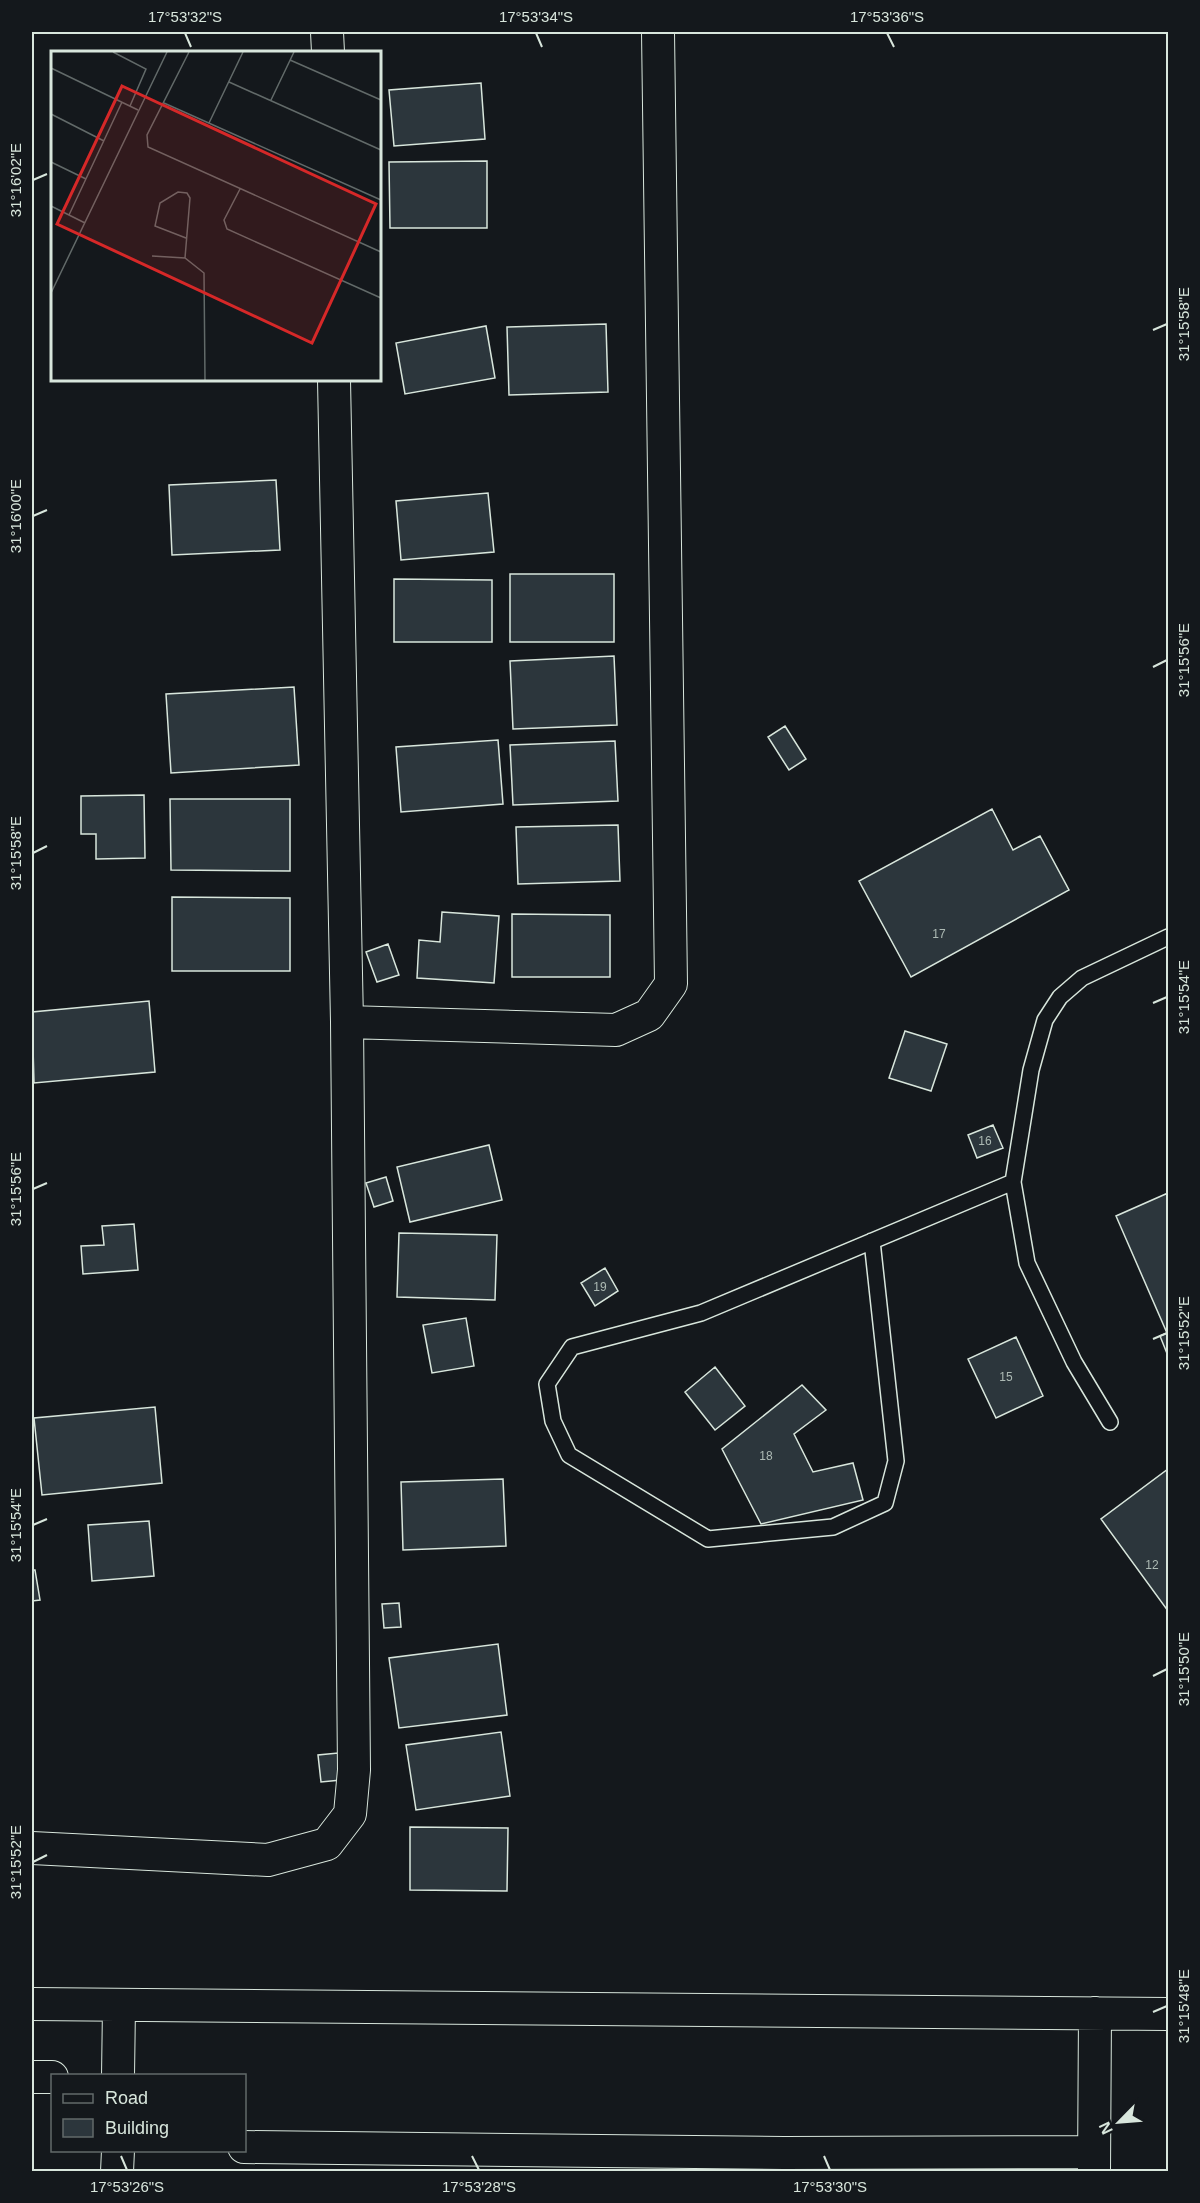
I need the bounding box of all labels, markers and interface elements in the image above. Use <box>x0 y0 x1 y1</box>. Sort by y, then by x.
text: 17°53'32"S <box>148 8 222 25</box>
text: 17°53'34"S <box>499 8 573 25</box>
text: 17°53'36"S <box>850 8 924 25</box>
inset map <box>51 51 381 381</box>
text: 31°16'02"E <box>7 143 24 217</box>
text: 31°15'58"E <box>1175 287 1192 361</box>
text: 31°16'00"E <box>7 479 24 553</box>
text: 31°15'56"E <box>1175 623 1192 697</box>
text: 31°15'58"E <box>7 816 24 890</box>
house number: 17 <box>932 927 946 941</box>
text: 31°15'54"E <box>1175 960 1192 1034</box>
house number: 16 <box>978 1134 992 1148</box>
text: 31°15'56"E <box>7 1152 24 1226</box>
house number: 19 <box>593 1280 607 1294</box>
text: 31°15'52"E <box>1175 1296 1192 1370</box>
house number: 15 <box>999 1370 1013 1384</box>
house number: 18 <box>759 1449 773 1463</box>
text: 31°15'54"E <box>7 1488 24 1562</box>
house number: 12 <box>1145 1558 1159 1572</box>
text: 31°15'50"E <box>1175 1632 1192 1706</box>
text: 31°15'52"E <box>7 1825 24 1899</box>
text: 31°15'48"E <box>1175 1969 1192 2043</box>
legend <box>51 2074 246 2152</box>
text: Road <box>105 2088 148 2108</box>
north arrow <box>1089 2092 1149 2152</box>
text: Building <box>105 2118 169 2138</box>
text: N <box>1096 2119 1116 2137</box>
text: 17°53'26"S <box>90 2178 164 2195</box>
text: 17°53'28"S <box>442 2178 516 2195</box>
text: 17°53'30"S <box>793 2178 867 2195</box>

